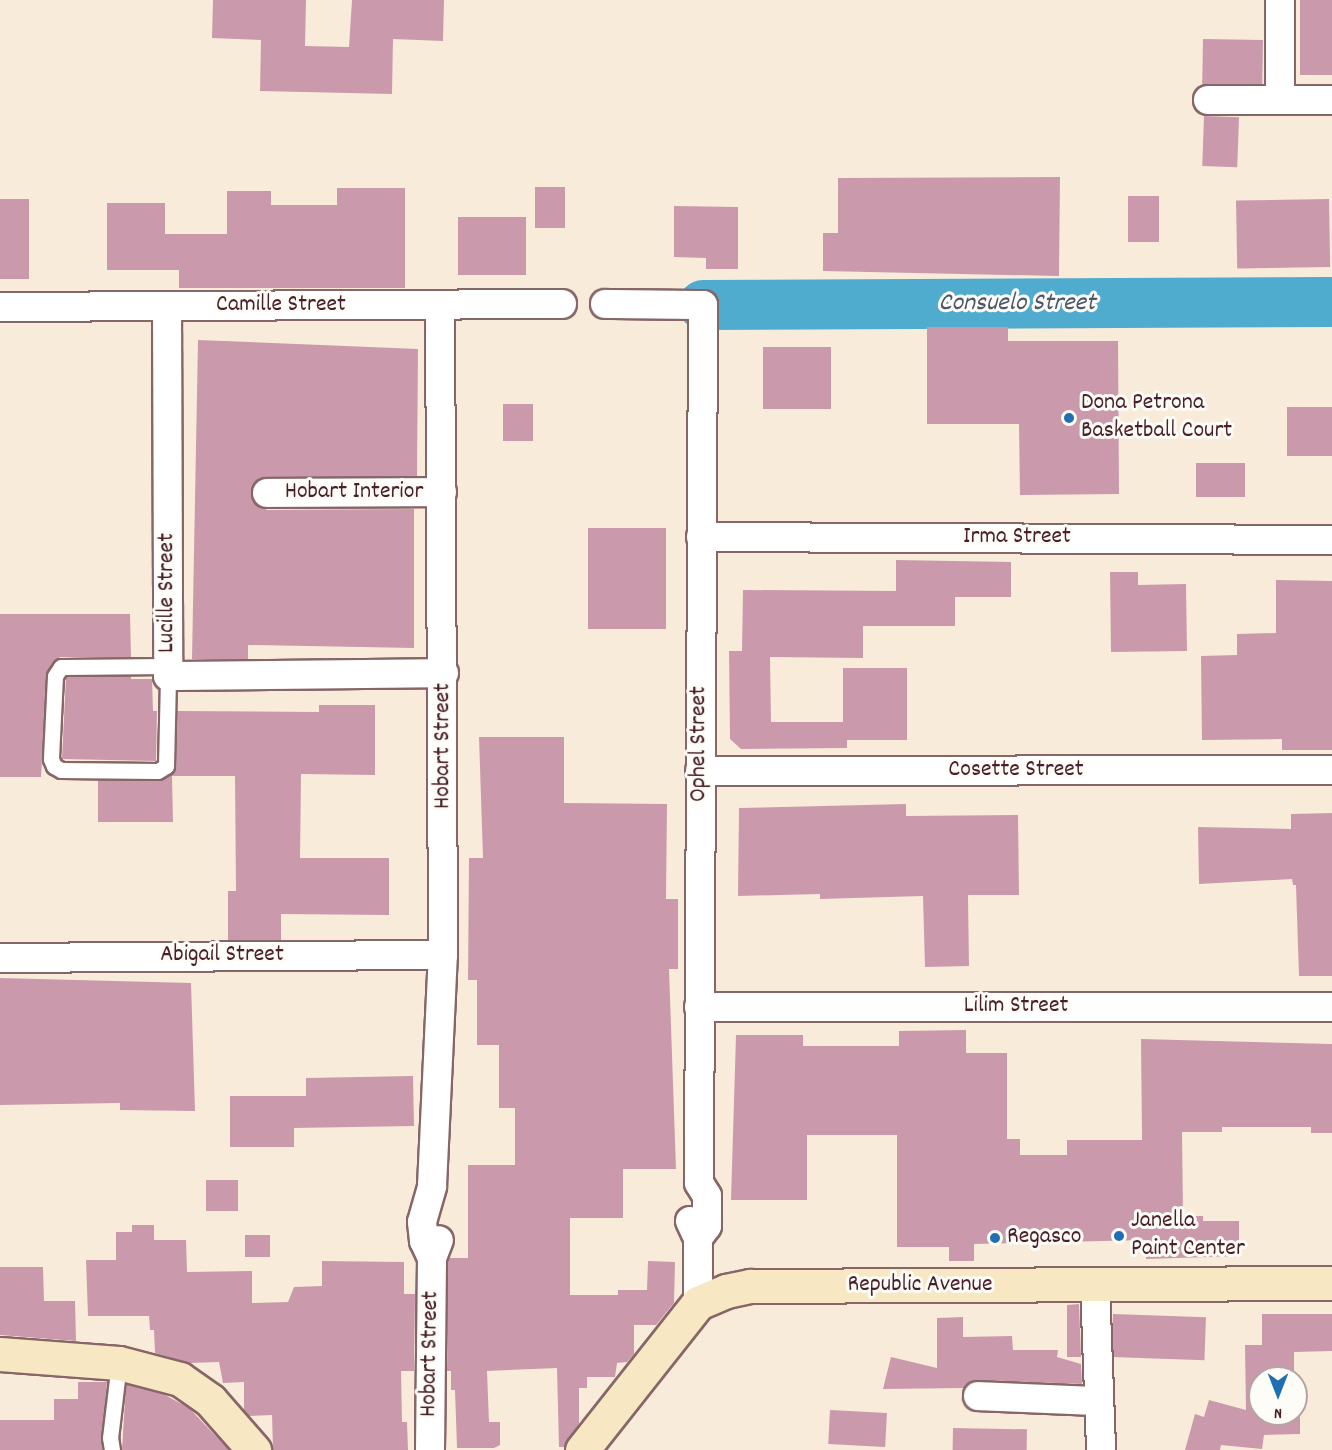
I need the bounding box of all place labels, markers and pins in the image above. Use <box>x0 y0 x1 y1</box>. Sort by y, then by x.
place label: Dona Petrona Basketball Court <box>1081 390 1232 446</box>
marker: Dona Petrona Basketball Court <box>1062 411 1076 425</box>
place label: Janella Paint Center <box>1131 1208 1245 1264</box>
place label: Regasco <box>1007 1224 1081 1252</box>
marker: Janella Paint Center <box>1112 1229 1126 1243</box>
marker: Regasco <box>988 1231 1002 1245</box>

